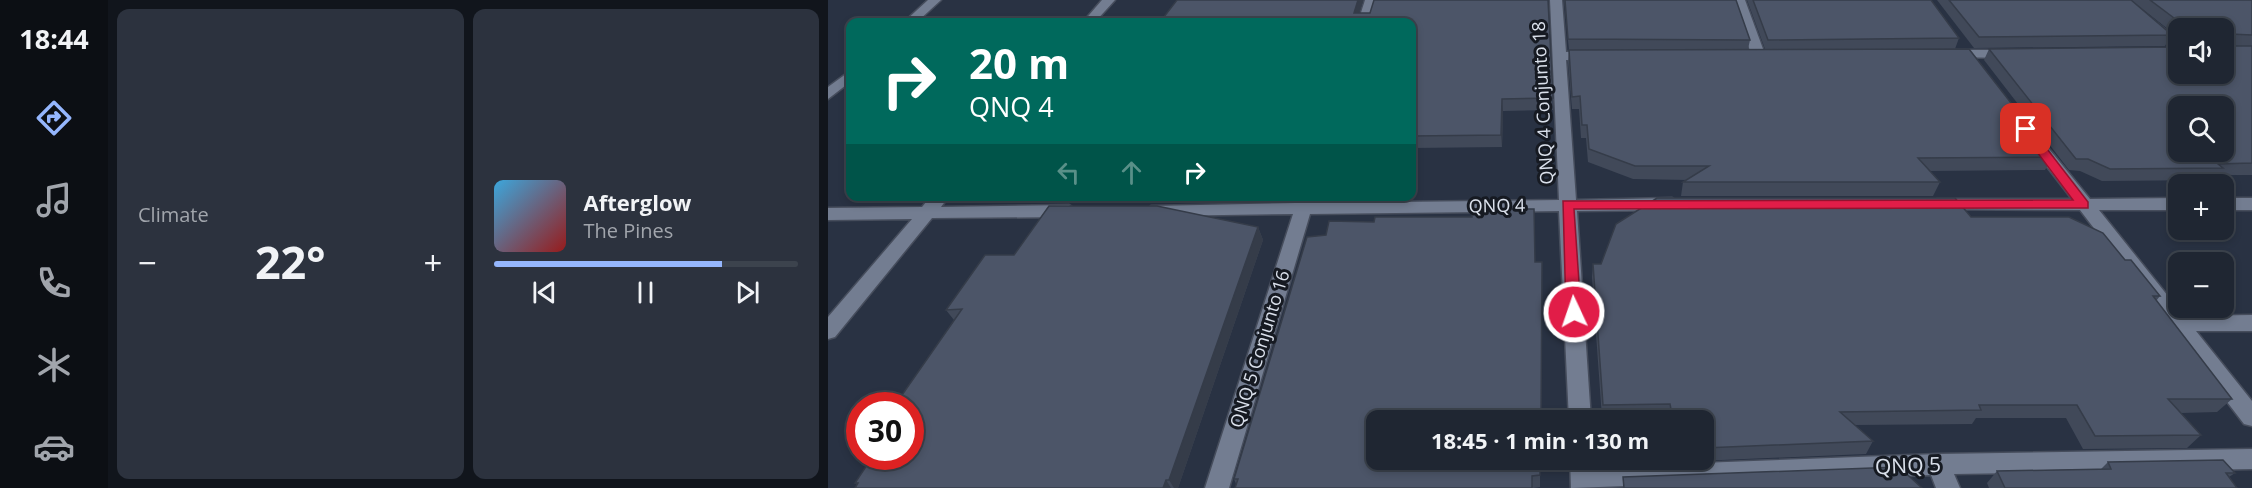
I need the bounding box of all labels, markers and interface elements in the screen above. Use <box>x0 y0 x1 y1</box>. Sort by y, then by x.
map controls <box>2168 18 2234 318</box>
button: sound <box>2168 18 2234 84</box>
text: 18:44 <box>19 20 89 57</box>
street label: QNQ 4 Conjunto 18 <box>1526 21 1558 185</box>
text: 20 m <box>969 34 1069 91</box>
icon: right <box>870 42 948 120</box>
text: QNQ 4 <box>969 88 1054 125</box>
button: search <box>2168 96 2234 162</box>
icon: directions <box>33 97 75 139</box>
pin <box>2000 103 2051 154</box>
icon: arrive <box>2009 112 2042 145</box>
icon: left <box>1052 156 1085 189</box>
icon: ahead <box>1115 156 1148 189</box>
icon: right <box>1178 156 1211 189</box>
button: + <box>2168 174 2234 240</box>
icon: music <box>33 179 75 221</box>
text: Afterglow <box>584 187 691 217</box>
street label: QNQ 4 <box>1469 193 1525 217</box>
text: Climate <box>138 201 209 228</box>
text: The Pines <box>584 217 673 244</box>
text: 22° <box>255 231 326 292</box>
text: − <box>138 240 157 285</box>
text: + <box>424 240 442 285</box>
button: − <box>2168 252 2234 318</box>
icon: phone <box>33 262 75 304</box>
street label: QNQ 5 Conjunto 16 <box>1224 267 1294 430</box>
icon: previous <box>528 276 561 309</box>
icon: pause <box>629 276 662 309</box>
icon: next <box>731 276 764 309</box>
position arrow <box>1542 280 1606 344</box>
icon: climate <box>33 344 75 386</box>
speed limit sign: 30 <box>846 392 924 470</box>
text: 18:45 · 1 min · 130 m <box>1431 425 1649 455</box>
icon: car <box>33 426 75 468</box>
street label: QNQ 5 <box>1875 450 1941 480</box>

